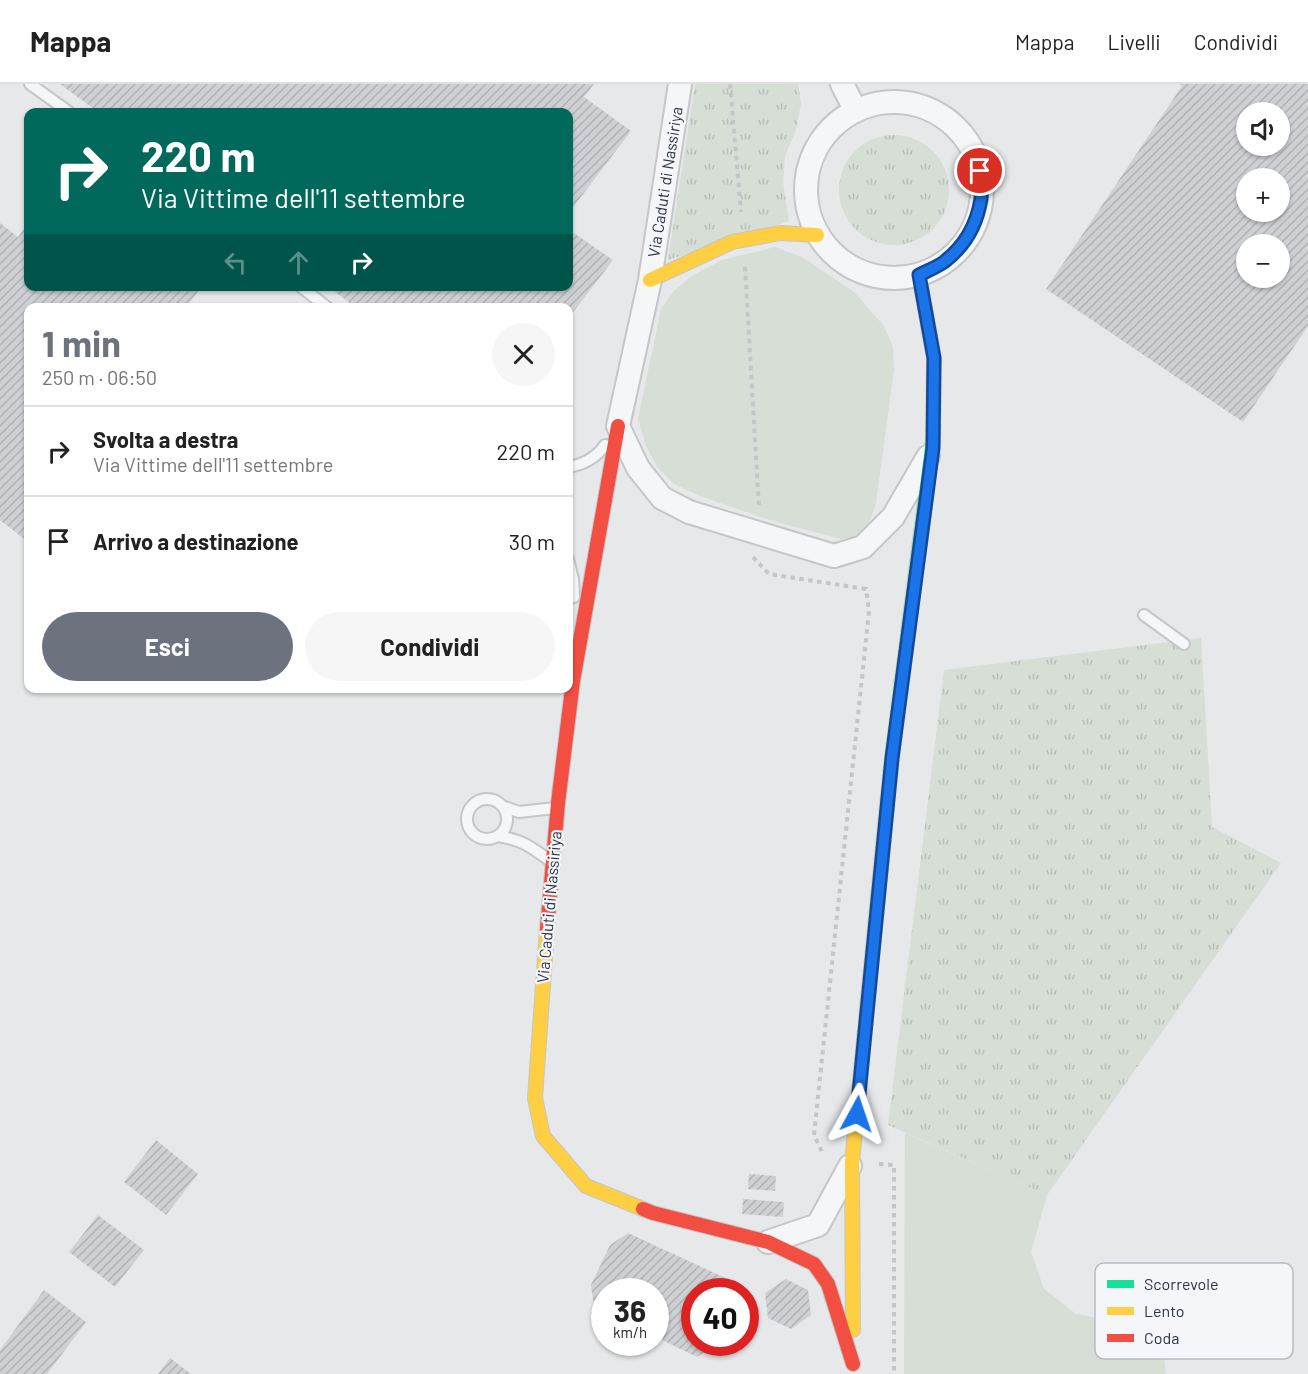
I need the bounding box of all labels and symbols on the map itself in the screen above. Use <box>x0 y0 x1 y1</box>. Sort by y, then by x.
street label: Via Caduti di Nassiriya <box>643 105 686 259</box>
pin <box>954 145 1005 196</box>
street label: Via Caduti di Nassiriya <box>532 830 565 984</box>
position arrow <box>825 1082 889 1146</box>
legend <box>1095 1263 1293 1359</box>
text: Scorrevole <box>1144 1274 1218 1293</box>
speed limit sign: 40 <box>681 1278 759 1356</box>
text: Lento <box>1144 1301 1185 1320</box>
text: Coda <box>1144 1328 1179 1347</box>

